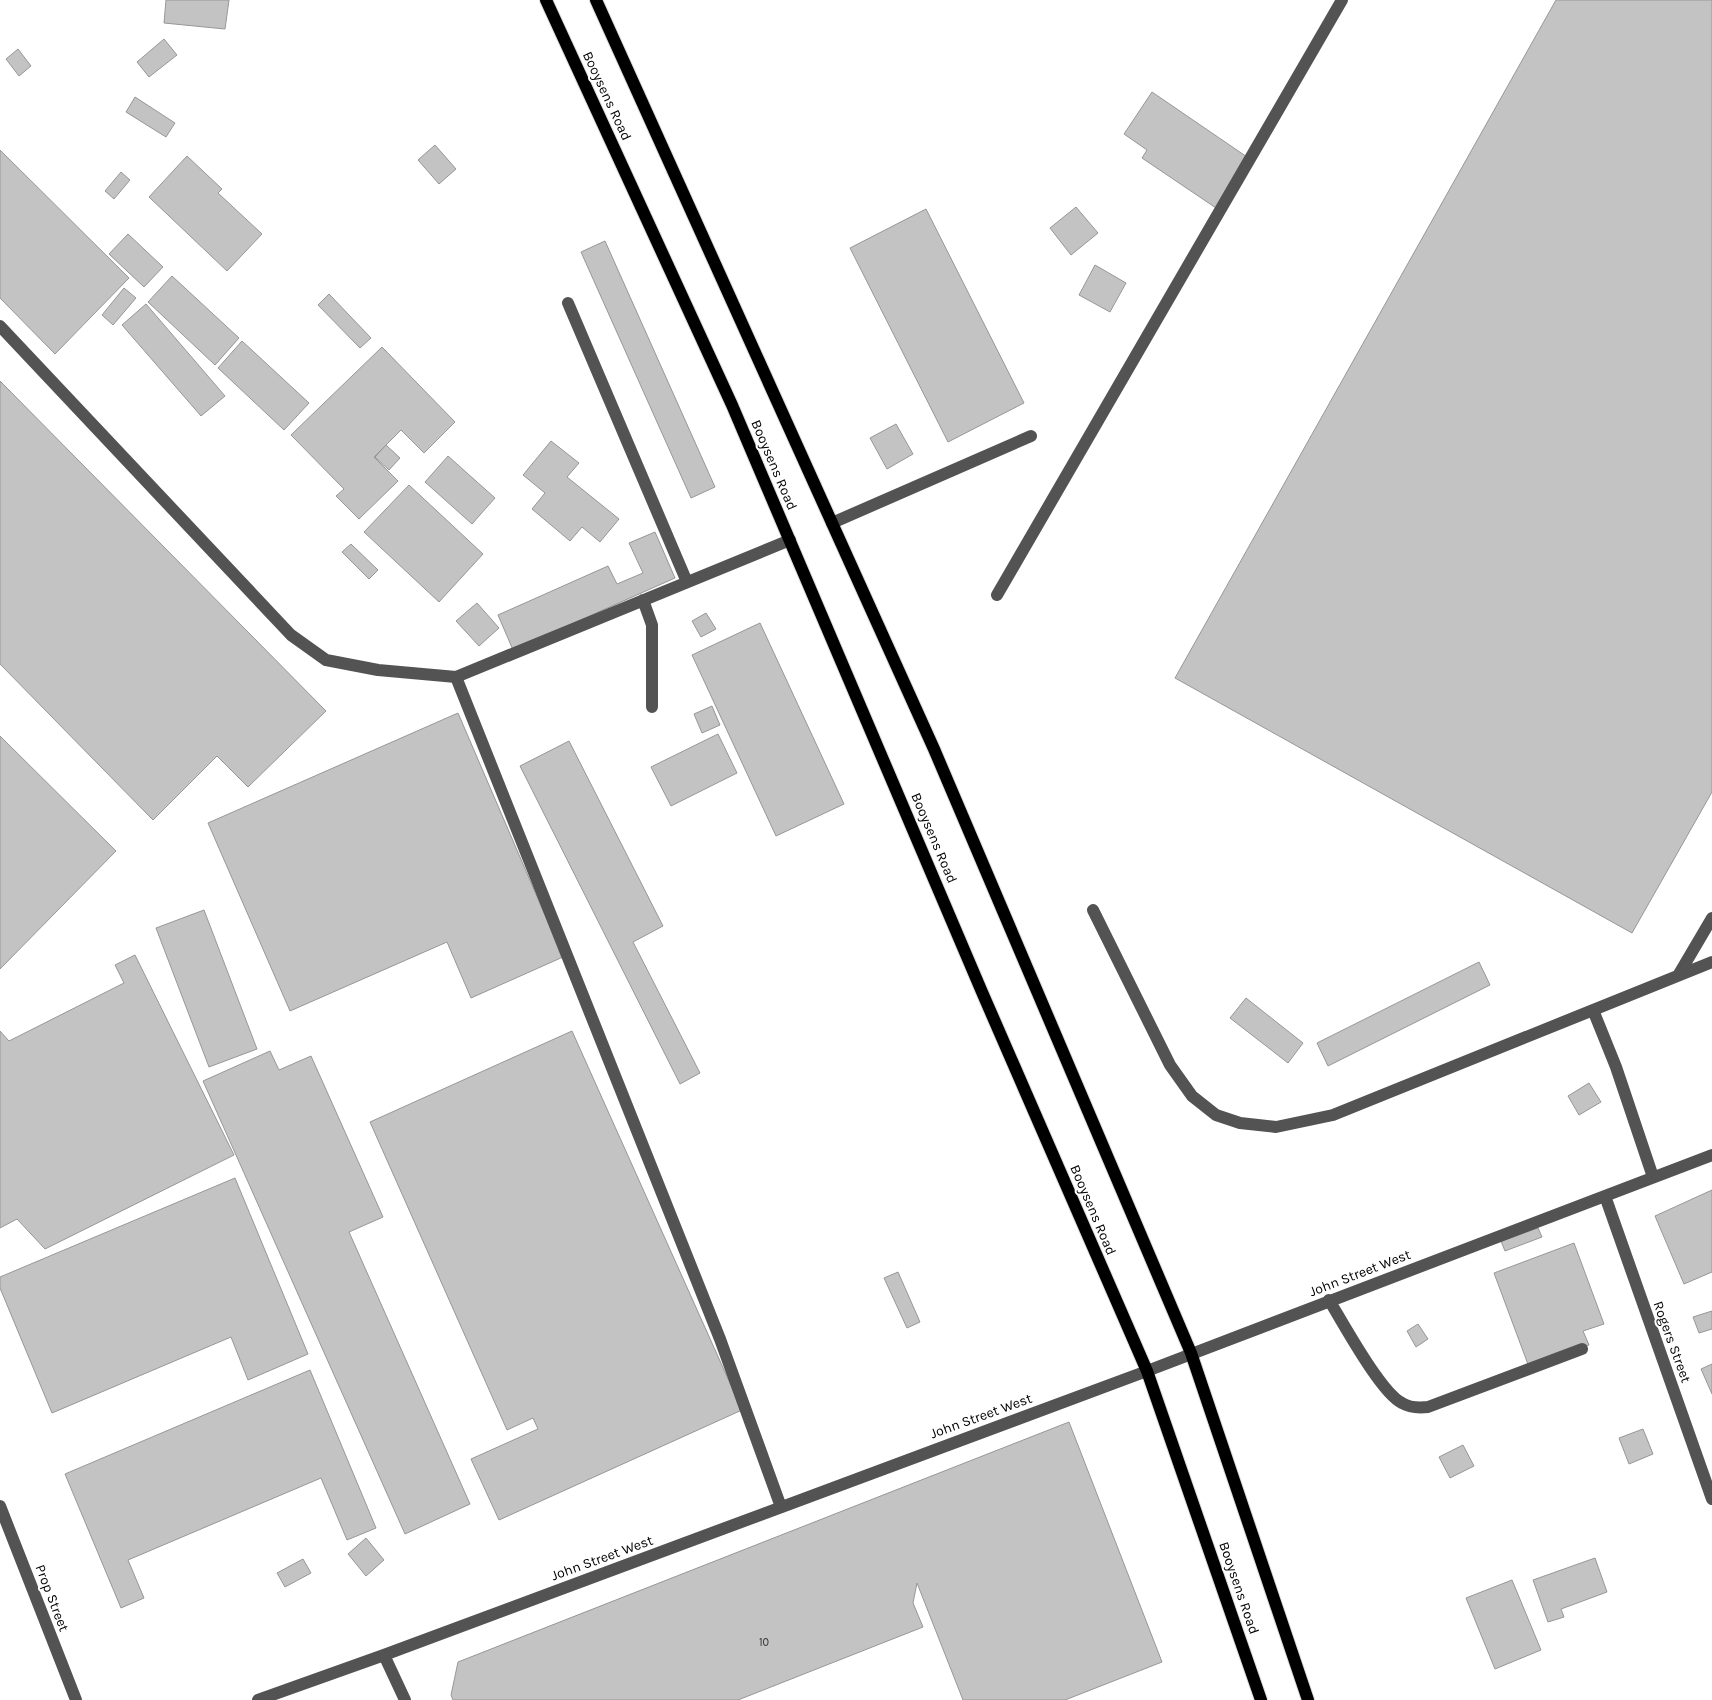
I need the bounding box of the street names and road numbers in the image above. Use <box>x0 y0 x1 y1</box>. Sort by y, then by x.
street label: Booysens Road <box>579 49 635 143</box>
street label: Booysens Road <box>747 417 801 513</box>
street label: Booysens Road <box>907 790 961 886</box>
street label: Booysens Road <box>1066 1162 1120 1258</box>
street label: John Street West <box>1307 1246 1413 1300</box>
street label: Rogers Street <box>1649 1299 1695 1385</box>
street label: John Street West <box>928 1390 1034 1442</box>
street label: John Street West <box>549 1532 655 1584</box>
street label: Booysens Road <box>1215 1540 1263 1636</box>
street label: Prop Street <box>31 1562 73 1634</box>

